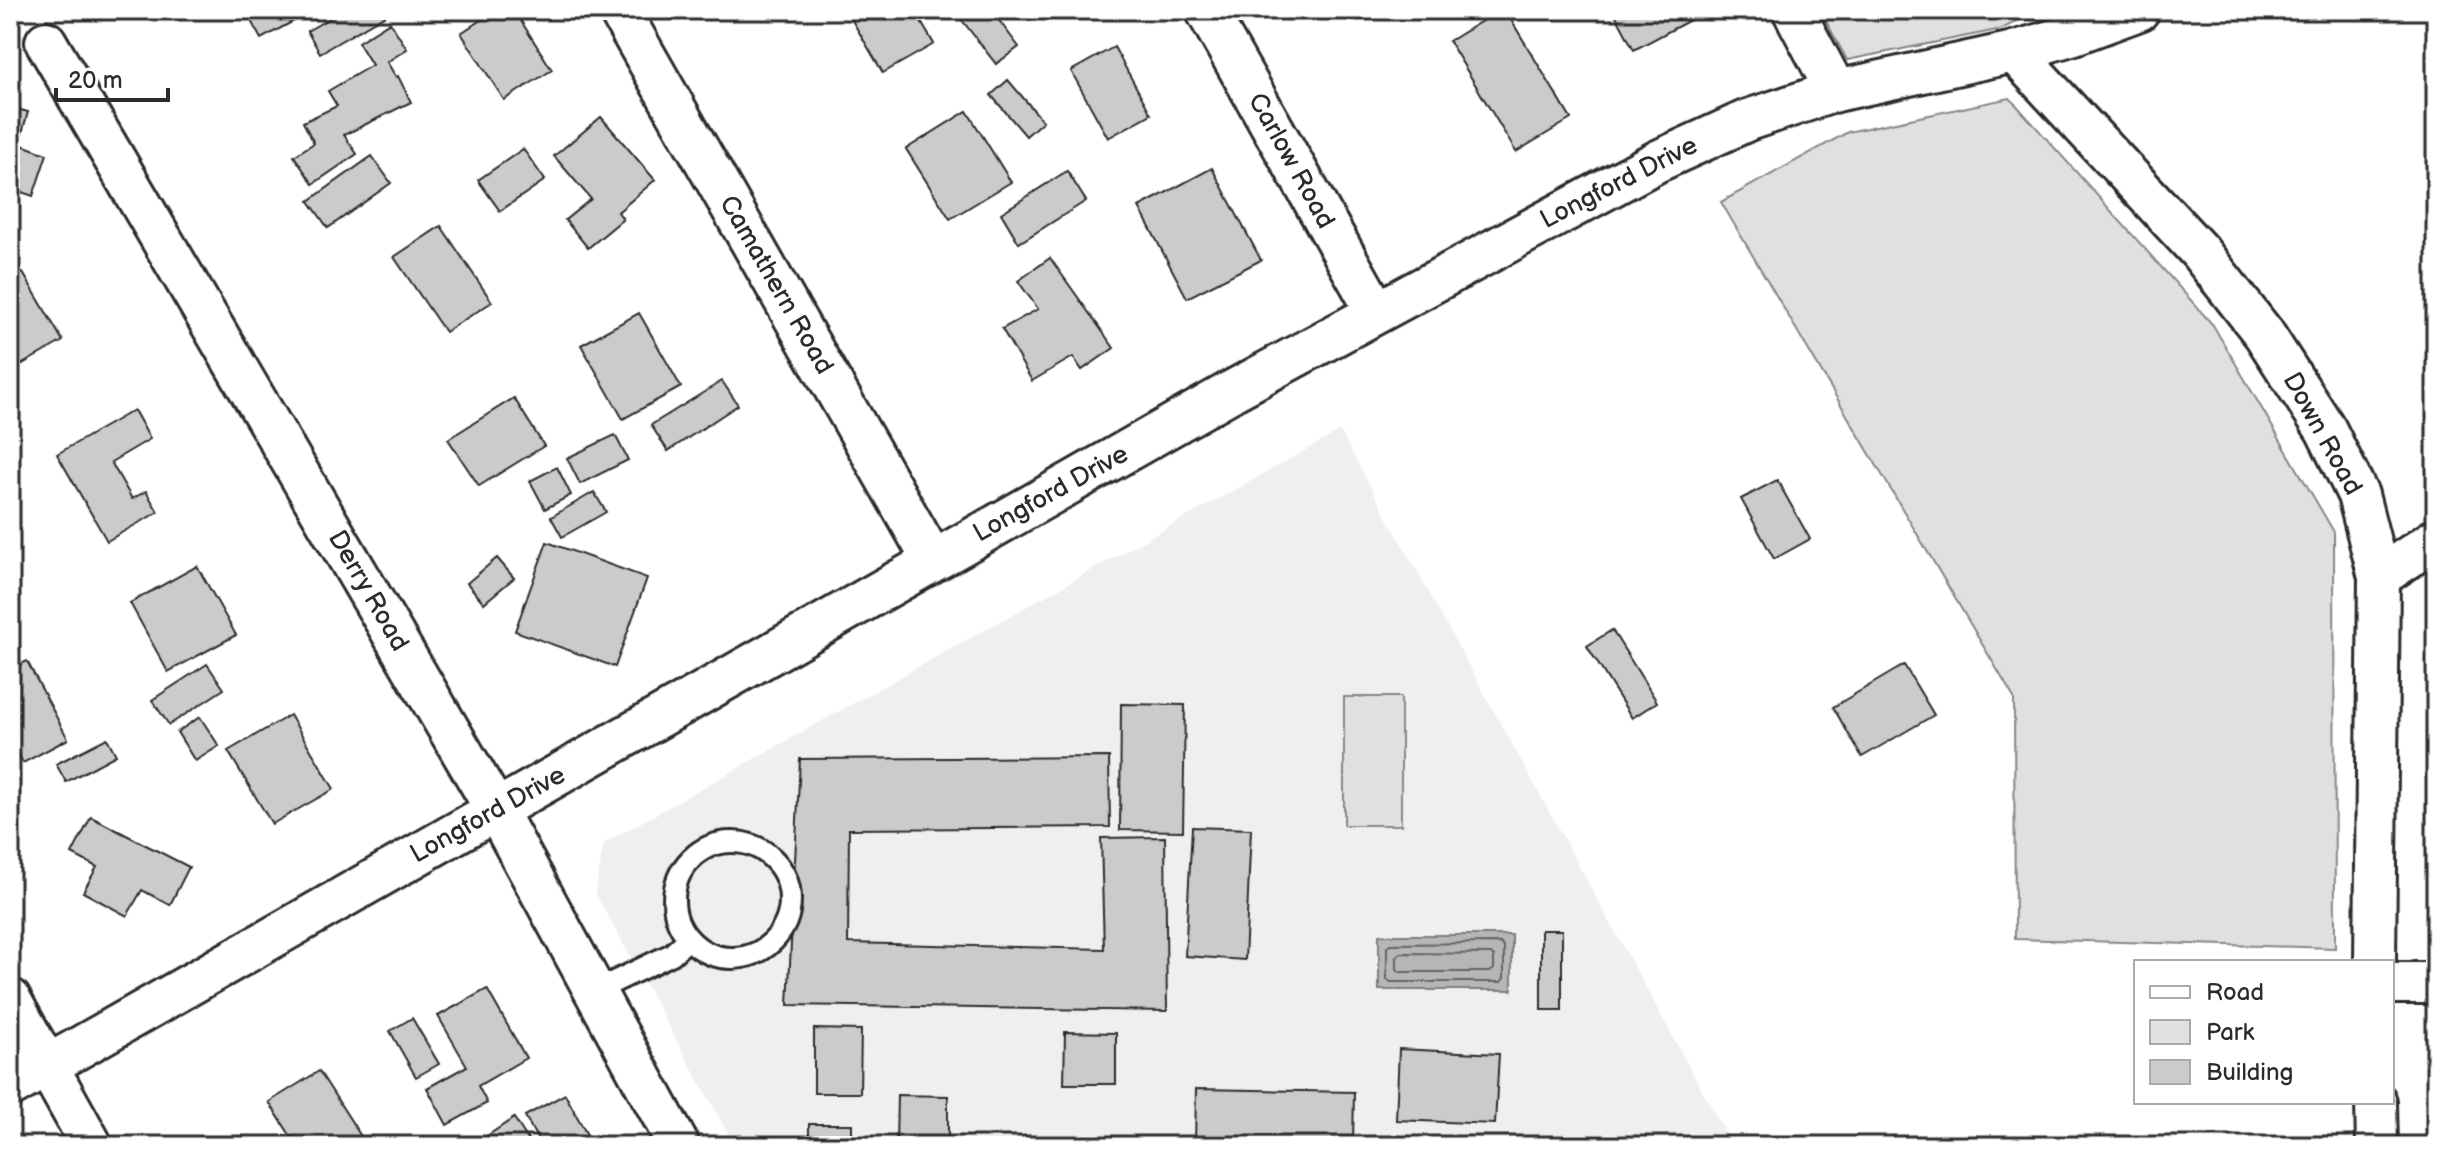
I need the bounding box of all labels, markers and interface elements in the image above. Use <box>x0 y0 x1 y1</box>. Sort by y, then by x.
scale bar <box>56 52 168 102</box>
text: 20 m <box>68 66 123 95</box>
street label: Carlow Road <box>1241 88 1341 234</box>
street label: Longford Drive <box>1535 130 1703 236</box>
street label: Camathern Road <box>712 190 840 380</box>
street label: Down Road <box>2276 367 2368 501</box>
street label: Longford Drive <box>968 439 1134 549</box>
street label: Derry Road <box>321 525 415 657</box>
street label: Longford Drive <box>405 760 571 870</box>
legend <box>2134 960 2394 1104</box>
text: Road <box>2206 978 2264 1007</box>
text: Park <box>2206 1018 2254 1047</box>
text: Building <box>2206 1058 2293 1087</box>

